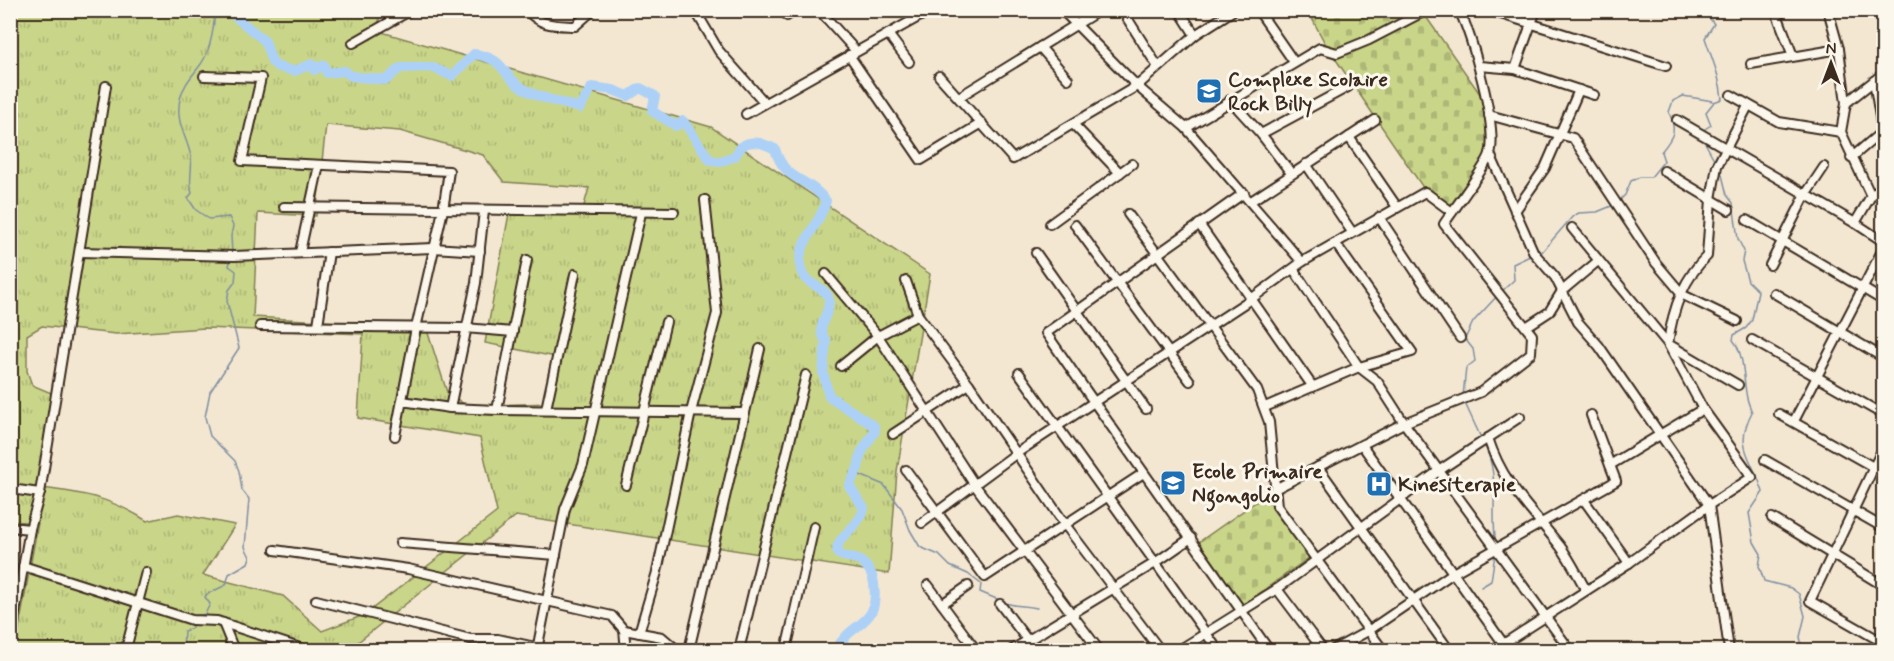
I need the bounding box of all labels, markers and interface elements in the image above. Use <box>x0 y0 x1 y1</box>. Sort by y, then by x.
north arrow <box>1801 33 1861 93</box>
text: N <box>1826 39 1836 60</box>
place label: Complexe Scolaire Rock Billy <box>1228 66 1388 118</box>
school or university icon: Complexe Scolaire Rock Billy <box>1194 76 1224 106</box>
place label: Ecole Primaire Ngongolio <box>1192 458 1323 512</box>
school or university icon: Ecole Primaire Ngongolio <box>1158 468 1188 498</box>
hospital icon: Kinesiterapie <box>1364 469 1394 499</box>
place label: Kinesiterapie <box>1398 471 1517 499</box>

